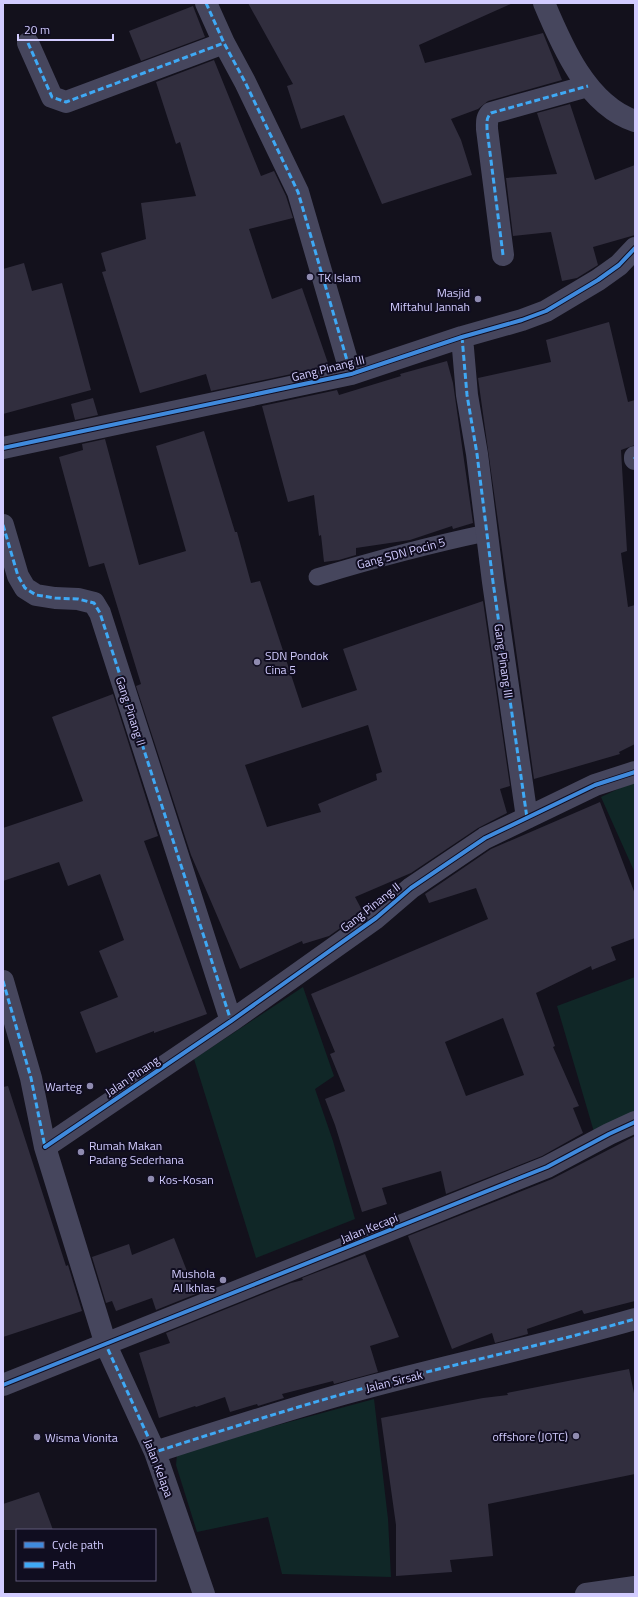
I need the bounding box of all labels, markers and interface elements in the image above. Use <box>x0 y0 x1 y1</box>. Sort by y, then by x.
scale bar <box>18 16 113 42</box>
text: 20 m <box>24 20 50 39</box>
place label: TK Islam <box>318 268 361 287</box>
marker: TK Islam <box>305 272 315 282</box>
place label: Masjid Miftahul Jannah <box>390 283 470 316</box>
marker: Masjid Miftahul Jannah <box>473 294 483 304</box>
street label: Gang Pinang III <box>289 350 367 386</box>
street label: Gang SDN Pocin 5 <box>355 532 448 574</box>
street label: Gang Pinang III <box>489 623 519 699</box>
place label: SDN Pondok Cina 5 <box>265 646 329 679</box>
marker: SDN Pondok Cina 5 <box>252 657 262 667</box>
street label: Gang Pinang II <box>111 674 151 748</box>
street label: Gang Pinang II <box>336 877 404 937</box>
street label: Jalan Pinang <box>101 1051 163 1101</box>
place label: Warteg <box>45 1077 82 1096</box>
marker: Warteg <box>85 1081 95 1091</box>
place label: Rumah Makan Padang Sederhana <box>89 1136 184 1169</box>
marker: Rumah Makan Padang Sederhana <box>76 1147 86 1157</box>
place label: Kos-Kosan <box>159 1170 214 1189</box>
marker: Kos-Kosan <box>146 1174 156 1184</box>
street label: Jalan Kecapi <box>338 1208 400 1248</box>
place label: Mushola Al Ikhlas <box>171 1264 215 1297</box>
marker: Mushola Al Ikhlas <box>218 1275 228 1285</box>
street label: Jalan Sirsak <box>364 1365 425 1397</box>
place label: offshore (JOTC) <box>492 1427 568 1446</box>
place label: Wisma Vionita <box>45 1428 118 1447</box>
marker: offshore (JOTC) <box>571 1431 581 1441</box>
marker: Wisma Vionita <box>32 1432 42 1442</box>
street label: Jalan Kelapa <box>139 1436 179 1500</box>
legend <box>16 1529 156 1581</box>
text: Cycle path <box>52 1535 104 1554</box>
text: Path <box>52 1555 76 1574</box>

